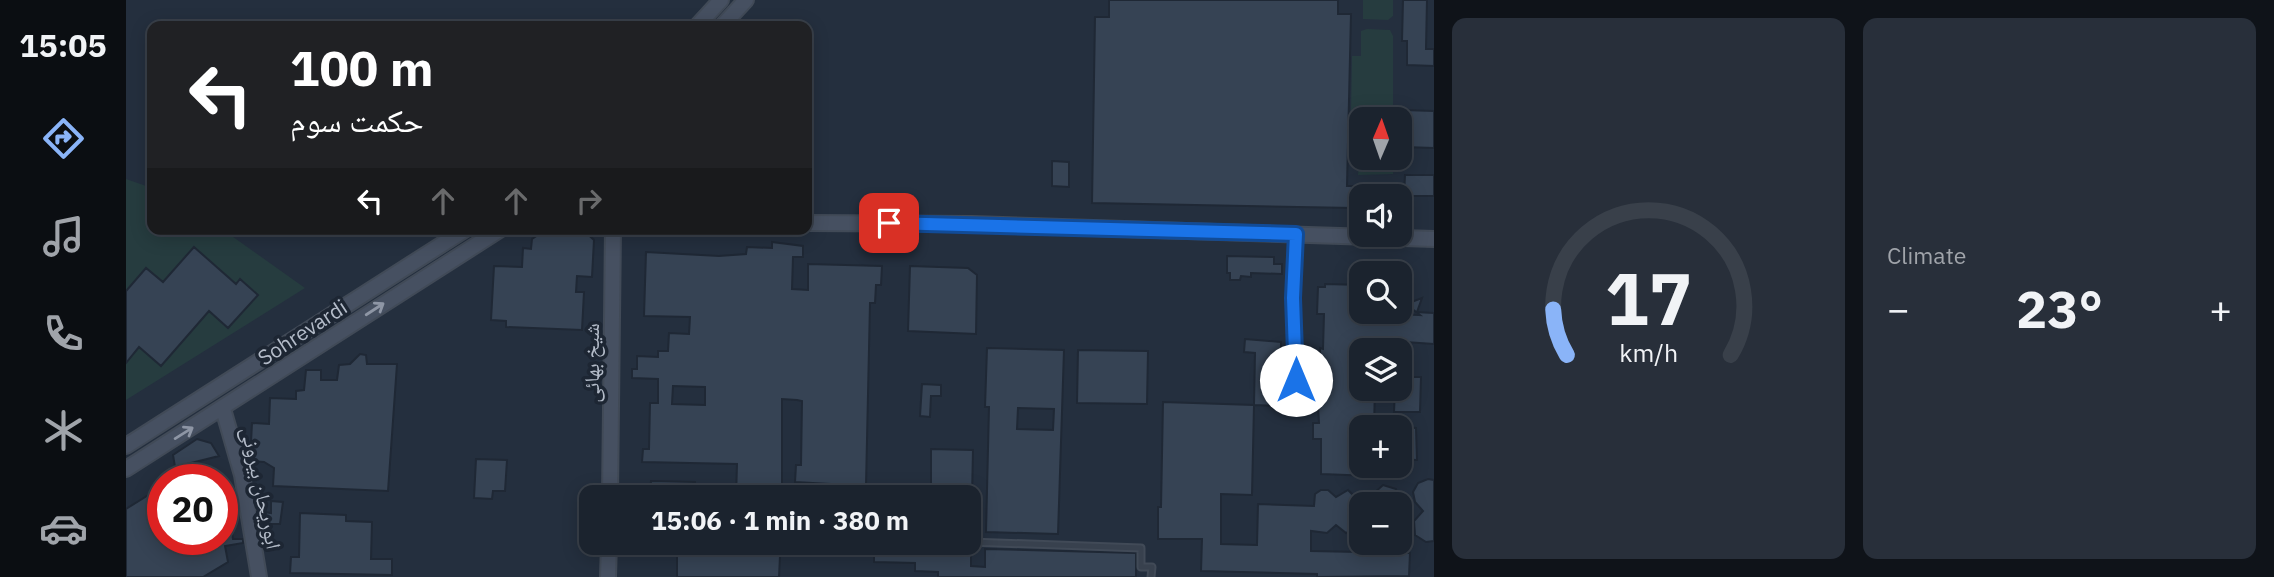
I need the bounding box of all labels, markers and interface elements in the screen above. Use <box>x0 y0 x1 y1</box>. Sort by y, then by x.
text: 15:05 <box>19 24 107 66</box>
text: 100 m <box>290 36 434 99</box>
icon: left <box>175 49 266 140</box>
text: حکمت سوم <box>290 99 424 141</box>
north arrow <box>1349 107 1412 170</box>
map controls <box>1349 107 1412 555</box>
icon: directions <box>39 114 88 163</box>
icon: left <box>351 182 389 220</box>
icon: ahead <box>424 182 462 220</box>
icon: ahead <box>497 182 535 220</box>
icon: right <box>570 182 608 220</box>
button: sound <box>1349 184 1412 247</box>
pin <box>859 193 919 253</box>
icon: arrive <box>870 204 908 242</box>
icon: music <box>39 212 88 261</box>
text: Climate <box>1887 240 1966 270</box>
text: 17 <box>1605 250 1692 345</box>
button: search <box>1349 261 1412 324</box>
text: 23° <box>2016 275 2103 342</box>
text: − <box>1887 284 1910 333</box>
text: + <box>2209 284 2232 333</box>
street label: Sohrevardi <box>252 293 352 371</box>
one-way arrow <box>365 302 384 316</box>
icon: phone <box>39 309 88 358</box>
street label: شیخ بهائی <box>577 323 605 403</box>
text: km/h <box>1619 335 1678 368</box>
button: layers <box>1349 338 1412 401</box>
position arrow <box>1259 343 1333 417</box>
icon: climate <box>39 406 88 455</box>
button: + <box>1349 415 1412 478</box>
street label: ابوریحان بیرونی <box>235 424 289 552</box>
one-way arrow <box>174 425 193 440</box>
speed limit sign: 20 <box>147 464 238 555</box>
button: − <box>1349 492 1412 555</box>
text: 15:06 · 1 min · 380 m <box>651 503 909 537</box>
icon: car <box>39 504 88 553</box>

